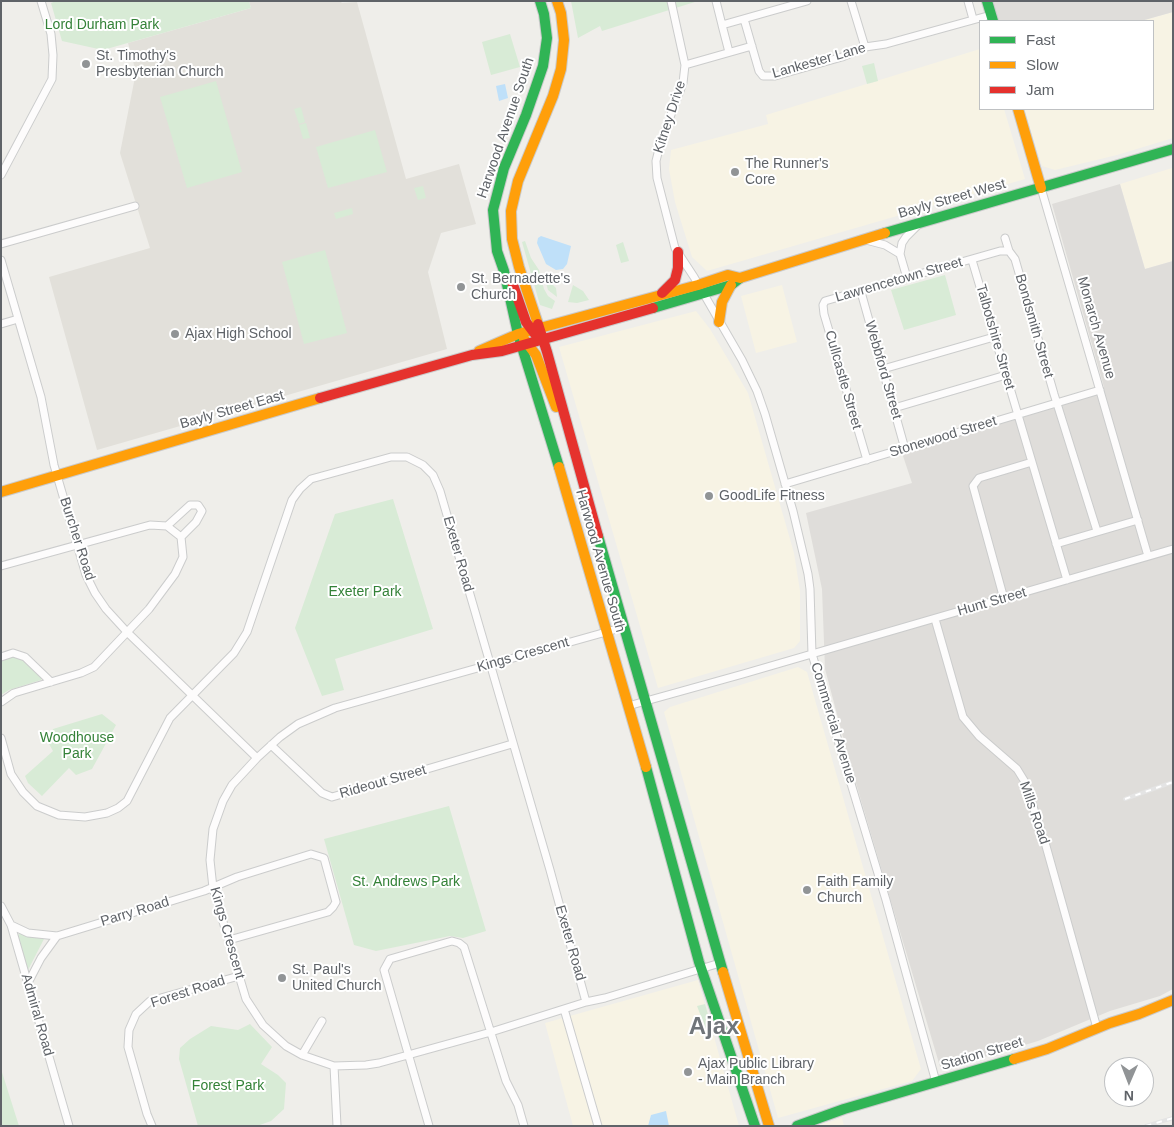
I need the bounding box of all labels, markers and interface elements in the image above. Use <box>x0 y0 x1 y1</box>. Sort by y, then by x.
park label: Lord Durham Park <box>45 17 159 33</box>
legend <box>979 20 1154 110</box>
text: Fast <box>1026 31 1055 48</box>
street label: Lankester Lane <box>770 40 868 82</box>
place label: St. Timothy's Presbyterian Church <box>96 48 224 80</box>
street label: Harwood Avenue South <box>474 55 538 201</box>
text: Slow <box>1026 56 1059 73</box>
marker: St. Timothy's Presbyterian Church <box>80 58 92 70</box>
street label: Kitney Drive <box>650 79 690 155</box>
text: Jam <box>1026 81 1054 98</box>
place label: The Runner's Core <box>745 156 829 188</box>
marker: The Runner's Core <box>729 166 741 178</box>
street label: Bayly Street West <box>896 176 1008 222</box>
street label: Lawrencetown Street <box>833 254 965 306</box>
place label: St. Bernadette's Church <box>471 271 570 304</box>
street label: Bondsmith Street <box>1011 272 1057 380</box>
street label: Monarch Avenue <box>1073 275 1119 381</box>
marker: St. Bernadette's Church <box>455 281 467 293</box>
street label: Talbotshire Street <box>972 282 1018 392</box>
street label: Webbford Street <box>861 319 905 421</box>
place label: Ajax High School <box>185 326 292 342</box>
marker: Ajax High School <box>169 328 181 340</box>
street label: Cullcastle Street <box>821 329 865 431</box>
street label: Bayly Street East <box>178 387 286 433</box>
street label: Stonewood Street <box>887 413 999 461</box>
street label: Harwood Avenue South <box>572 488 628 634</box>
place label: GoodLife Fitness <box>719 488 825 504</box>
marker: GoodLife Fitness <box>703 490 715 502</box>
street label: Burcher Road <box>56 495 98 583</box>
street label: Exeter Road <box>439 514 477 594</box>
park label: Exeter Park <box>328 584 402 600</box>
street label: Hunt Street <box>956 584 1028 620</box>
street label: Kings Crescent <box>475 634 571 676</box>
street label: Commercial Avenue <box>807 660 859 786</box>
park label: Woodhouse Park <box>40 730 114 762</box>
street label: Rideout Street <box>338 762 428 802</box>
street label: Mills Road <box>1015 779 1053 847</box>
park label: St. Andrews Park <box>352 874 460 890</box>
place label: Faith Family Church <box>817 874 893 906</box>
marker: Faith Family Church <box>801 884 813 896</box>
street label: Kings Crescent <box>206 885 248 981</box>
street label: Parry Road <box>99 894 171 930</box>
street label: Exeter Road <box>551 903 589 983</box>
place label: St. Paul's United Church <box>292 962 381 994</box>
street label: Admiral Road <box>17 972 57 1058</box>
street label: Forest Road <box>149 972 227 1012</box>
marker: St. Paul's United Church <box>276 972 288 984</box>
district label: Ajax <box>689 1013 739 1041</box>
street label: Station Street <box>939 1034 1025 1074</box>
place label: Ajax Public Library - Main Branch <box>698 1056 814 1088</box>
north arrow <box>1104 1057 1154 1107</box>
marker: Ajax Public Library - Main Branch <box>682 1066 694 1078</box>
park label: Forest Park <box>192 1078 264 1094</box>
text: N <box>1124 1088 1134 1104</box>

